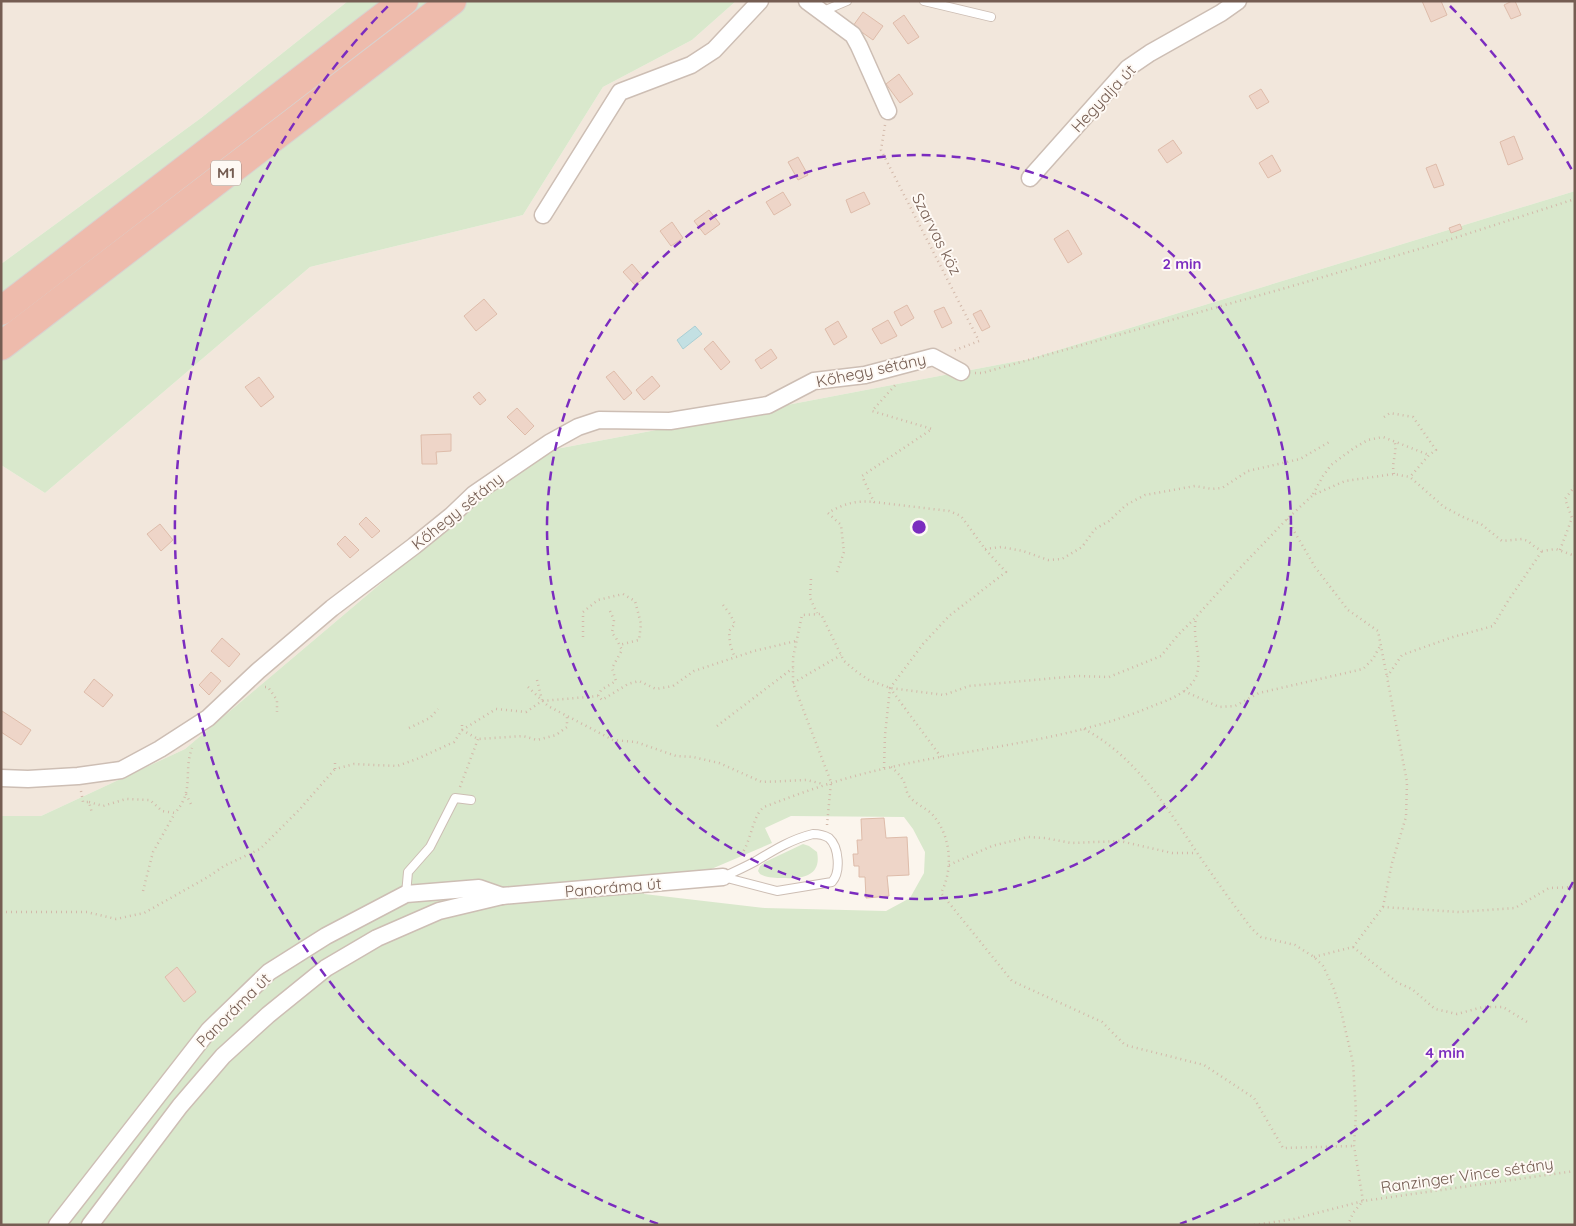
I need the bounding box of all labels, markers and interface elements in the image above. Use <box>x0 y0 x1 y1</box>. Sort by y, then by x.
street label: Hegyalja út <box>1066 60 1140 136</box>
road number: M1 <box>211 160 241 186</box>
street label: Szarvas köz <box>908 190 966 278</box>
text: 2 min <box>1162 254 1202 273</box>
street label: Kőhegy sétány <box>814 349 928 391</box>
street label: Kőhegy sétány <box>407 468 507 554</box>
centre of rings <box>910 518 928 536</box>
street label: Panoráma út <box>564 873 662 901</box>
street label: Panoráma út <box>192 969 274 1051</box>
text: 4 min <box>1425 1043 1465 1062</box>
street label: Ranzinger Vince sétány <box>1379 1153 1555 1197</box>

